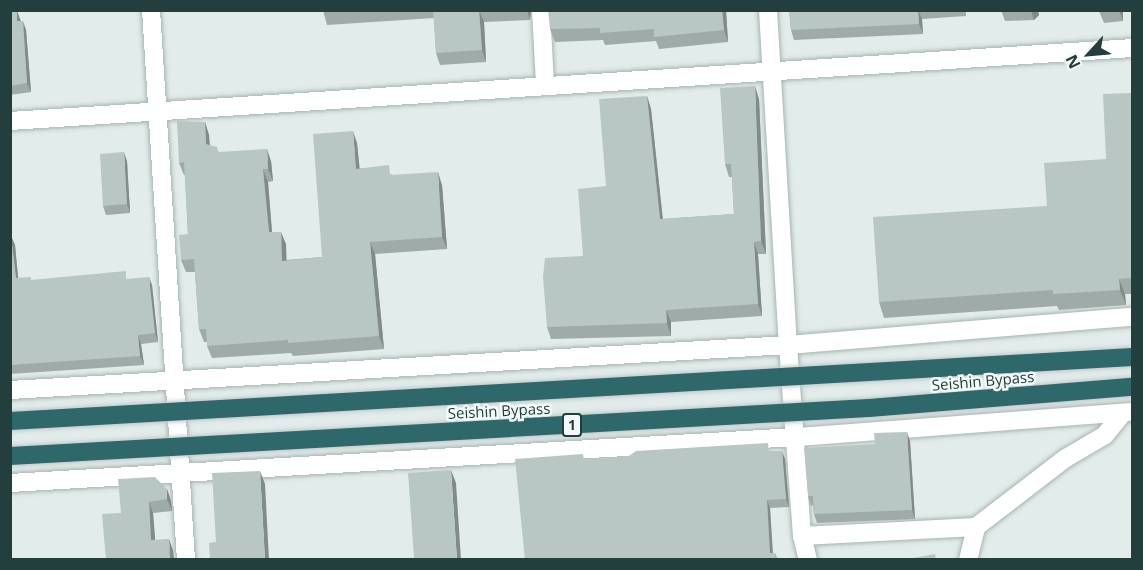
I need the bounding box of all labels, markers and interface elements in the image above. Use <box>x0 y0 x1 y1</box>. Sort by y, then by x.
north arrow <box>1059 24 1119 84</box>
text: N <box>1060 51 1086 73</box>
street label: Seishin Bypass <box>931 368 1035 394</box>
street label: Seishin Bypass <box>447 399 551 423</box>
road number: 1 <box>562 414 582 436</box>

